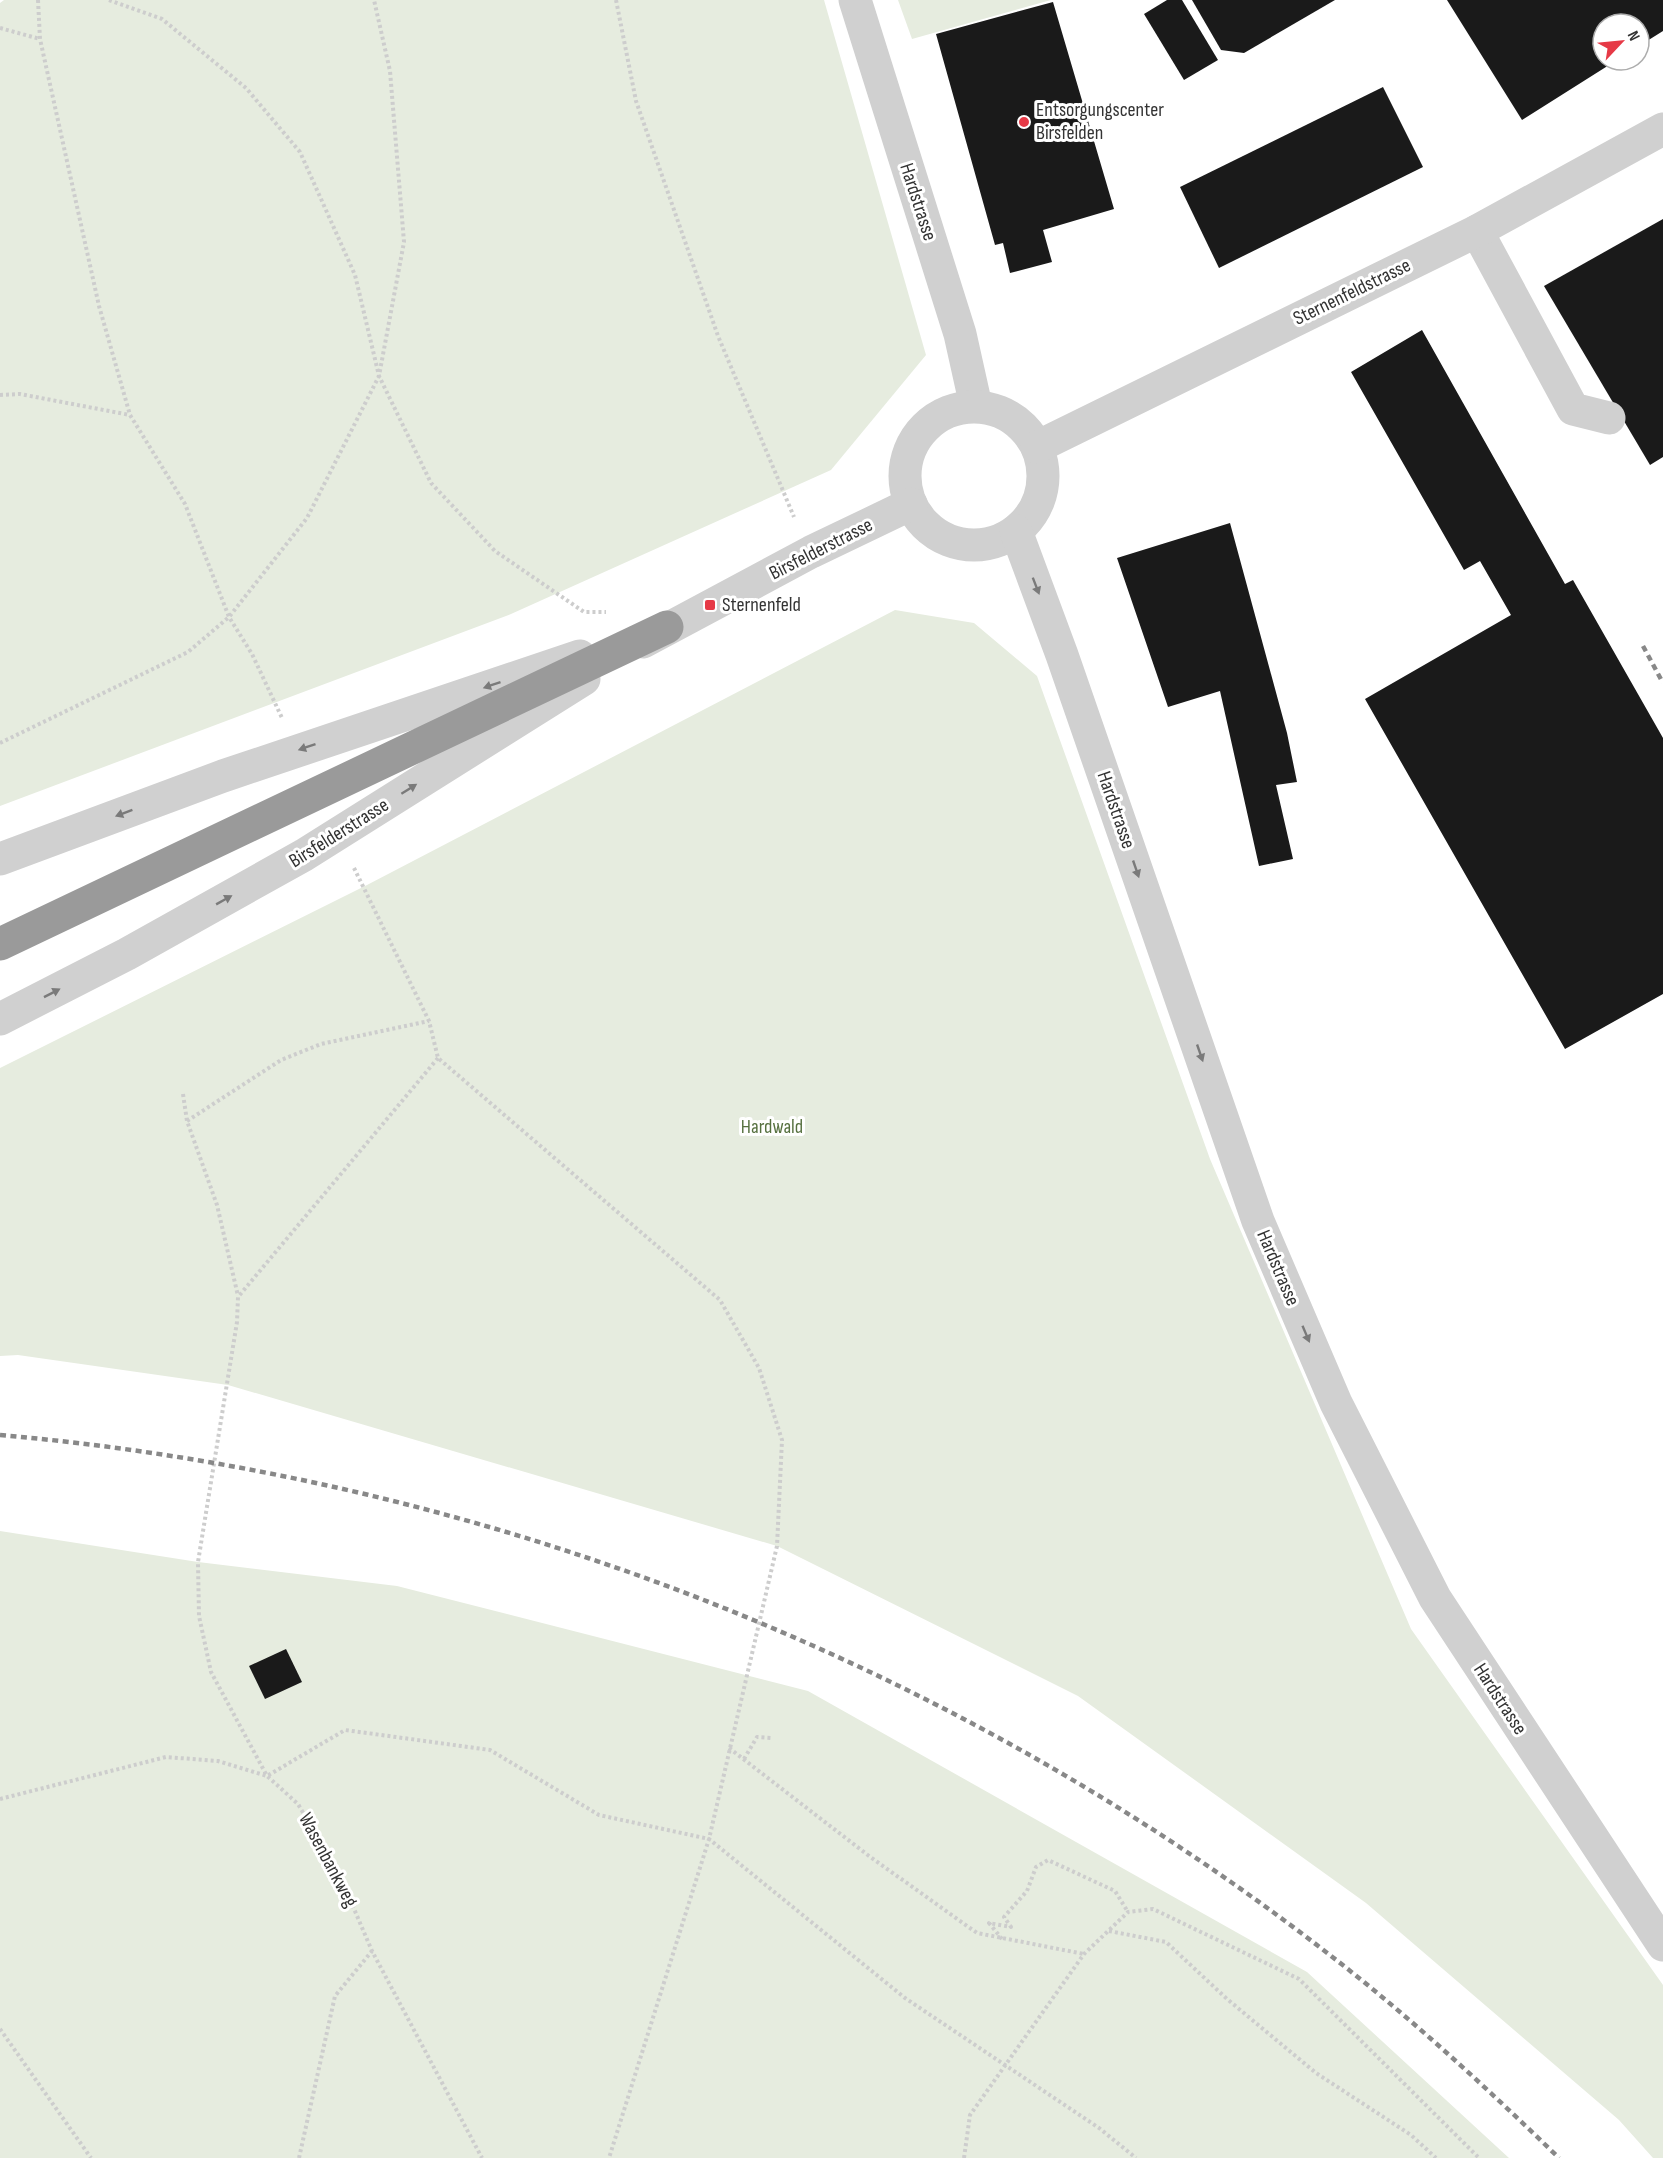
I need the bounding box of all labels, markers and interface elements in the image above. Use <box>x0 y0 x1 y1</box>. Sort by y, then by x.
north arrow <box>1591 12 1651 72</box>
text: N <box>1623 28 1644 44</box>
place label: Entsorgungscenter Birsfelden <box>1036 98 1164 145</box>
marker: Entsorgungscenter Birsfelden <box>1017 115 1031 129</box>
street label: Hardstrasse <box>894 160 942 244</box>
street label: Sternenfeldstrasse <box>1289 253 1415 331</box>
street label: Birsfelderstrasse <box>765 513 877 585</box>
one-way arrow <box>1032 577 1042 595</box>
place label: Sternenfeld <box>722 593 801 617</box>
marker: Sternenfeld <box>703 598 717 612</box>
one-way arrow <box>483 681 501 691</box>
one-way arrow <box>298 743 316 753</box>
street label: Hardstrasse <box>1092 768 1140 852</box>
one-way arrow <box>401 784 417 795</box>
street label: Birsfelderstrasse <box>285 793 393 873</box>
one-way arrow <box>114 808 132 818</box>
one-way arrow <box>1132 860 1142 878</box>
one-way arrow <box>215 895 232 905</box>
one-way arrow <box>43 988 61 998</box>
one-way arrow <box>1196 1044 1205 1062</box>
park label: Hardwald <box>741 1115 803 1139</box>
street label: Hardstrasse <box>1251 1226 1305 1310</box>
one-way arrow <box>1301 1325 1311 1343</box>
street label: Hardstrasse <box>1468 1659 1532 1739</box>
street label: Wasenbankweg <box>293 1809 363 1911</box>

